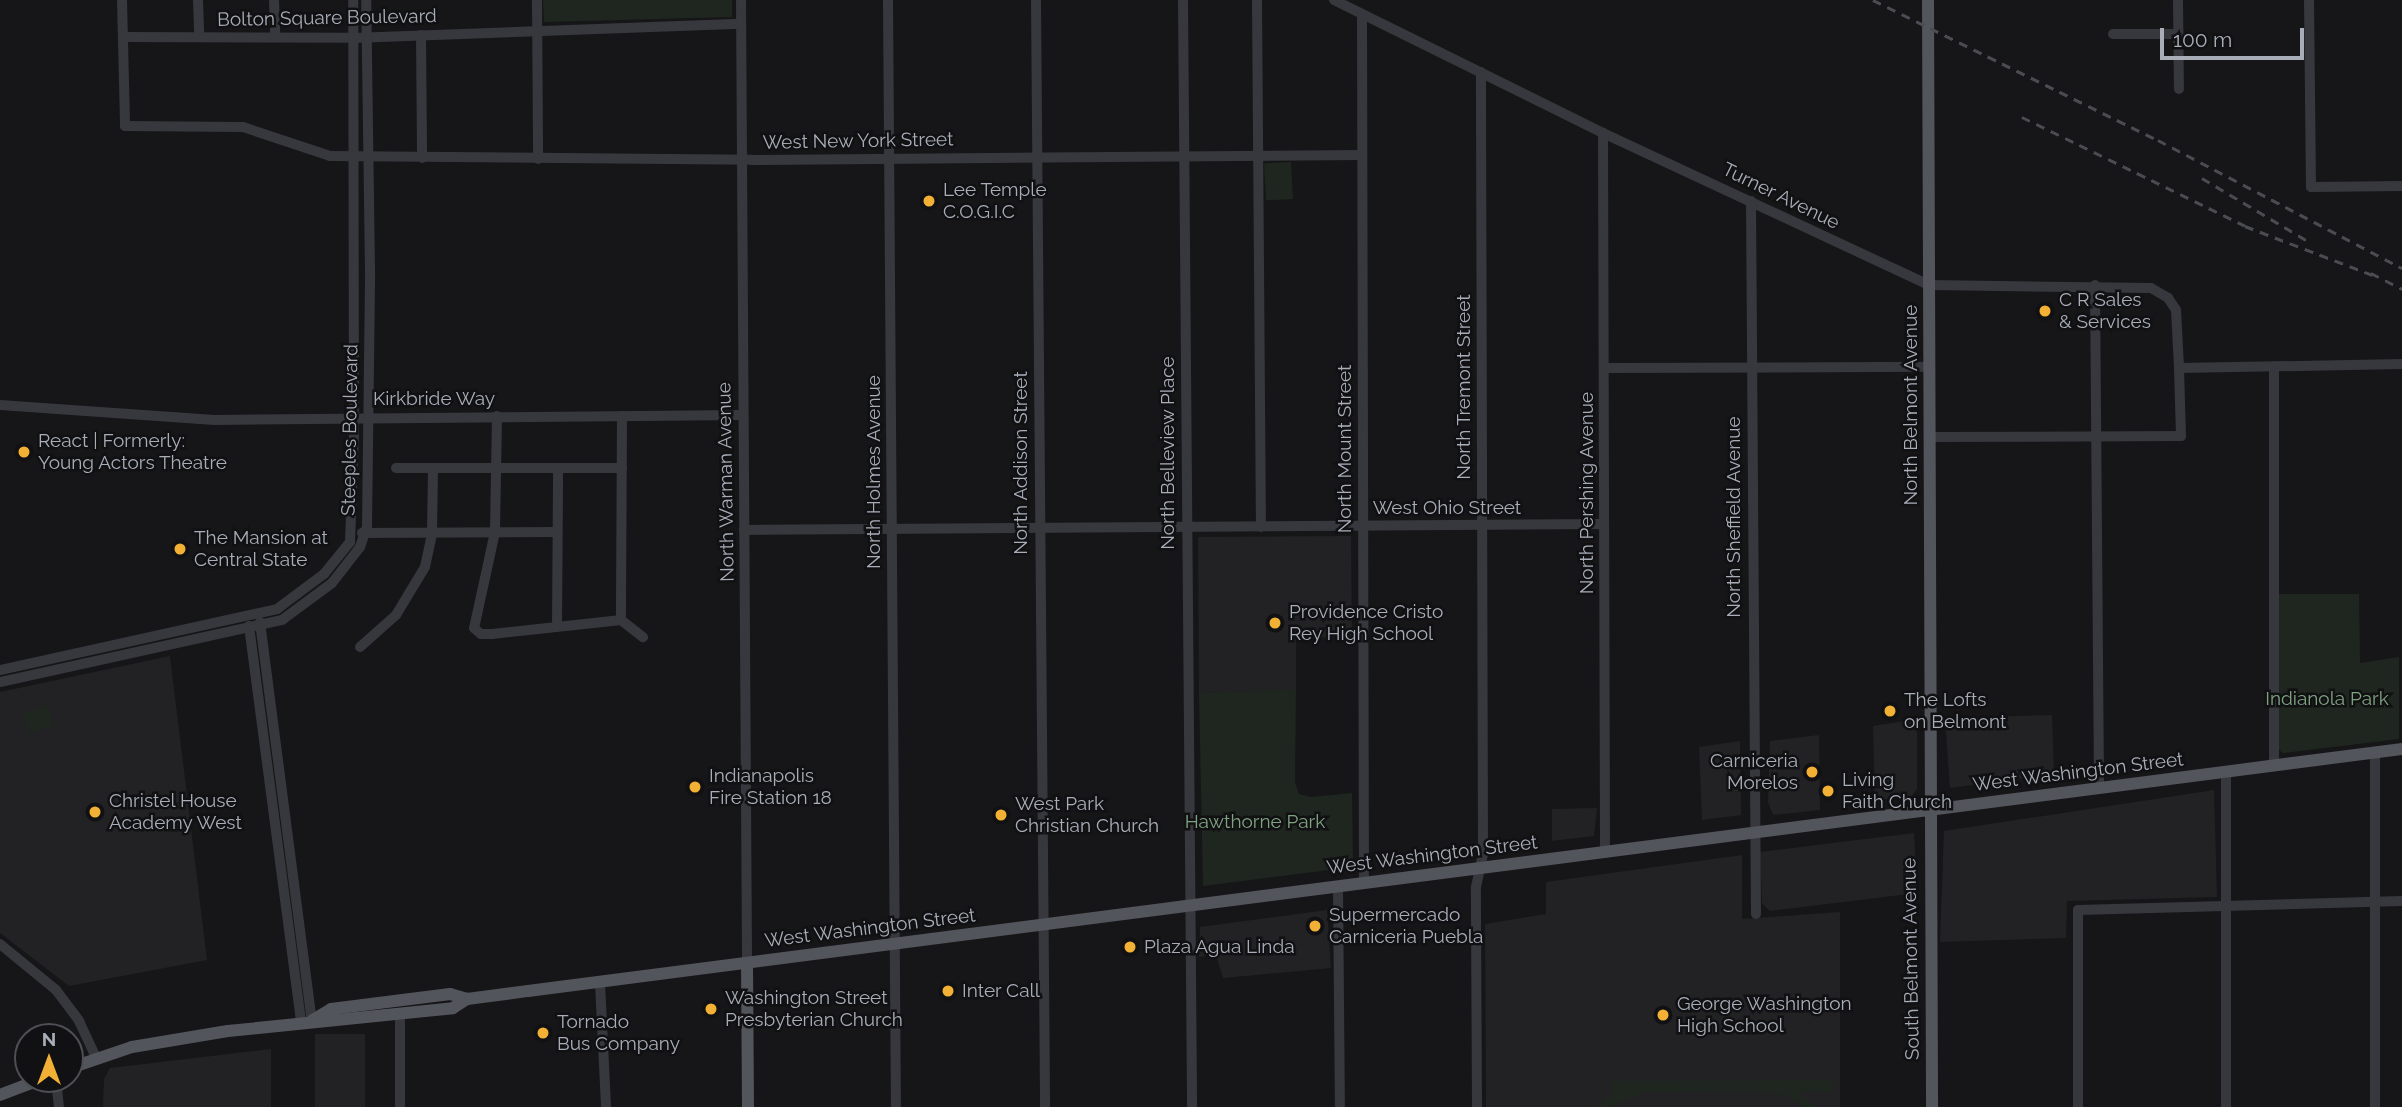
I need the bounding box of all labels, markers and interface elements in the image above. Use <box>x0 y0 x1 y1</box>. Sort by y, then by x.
street label: Bolton Square Boulevard <box>217 5 437 31</box>
scale bar <box>2164 14 2308 58</box>
text: 100 m <box>2173 27 2232 52</box>
street label: West New York Street <box>762 128 954 154</box>
street label: Turner Avenue <box>1718 158 1844 234</box>
place label: Lee Temple C.O.G.I.C <box>943 179 1047 223</box>
marker: Lee Temple C.O.G.I.C <box>921 193 937 209</box>
place label: C R Sales & Services <box>2059 289 2151 333</box>
street label: North Tremont Street <box>1453 294 1475 480</box>
marker: C R Sales & Services <box>2037 303 2053 319</box>
street label: North Belmont Avenue <box>1900 304 1922 506</box>
street label: Steeples Boulevard <box>337 344 363 516</box>
street label: North Belleview Place <box>1157 356 1179 550</box>
street label: North Mount Street <box>1334 365 1356 533</box>
street label: North Addison Street <box>1010 371 1032 555</box>
street label: North Holmes Avenue <box>863 375 885 569</box>
street label: North Warman Avenue <box>713 381 739 583</box>
street label: Kirkbride Way <box>373 388 495 410</box>
street label: North Pershing Avenue <box>1576 392 1598 594</box>
street label: North Sheffield Avenue <box>1723 416 1745 618</box>
place label: React | Formerly: Young Actors Theatre <box>38 430 228 474</box>
marker: React | Formerly: Young Actors Theatre <box>16 444 32 460</box>
street label: West Ohio Street <box>1373 497 1521 519</box>
place label: The Mansion at Central State <box>194 527 328 571</box>
marker: The Mansion at Central State <box>172 541 188 557</box>
place label: Providence Cristo Rey High School <box>1289 601 1443 645</box>
marker: Providence Cristo Rey High School <box>1267 615 1283 631</box>
park label: Indianola Park <box>2265 688 2389 710</box>
place label: The Lofts on Belmont <box>1904 689 2006 733</box>
marker: The Lofts on Belmont <box>1882 703 1898 719</box>
street label: West Washington Street <box>1971 748 2185 796</box>
place label: Carniceria Morelos <box>1710 750 1798 794</box>
marker: Carniceria Morelos <box>1804 764 1820 780</box>
place label: Indianapolis Fire Station 18 <box>709 765 832 809</box>
place label: Living Faith Church <box>1842 769 1952 813</box>
marker: Indianapolis Fire Station 18 <box>687 779 703 795</box>
marker: Living Faith Church <box>1820 783 1836 799</box>
place label: Christel House Academy West <box>109 790 243 834</box>
place label: West Park Christian Church <box>1015 793 1159 837</box>
marker: Christel House Academy West <box>87 804 103 820</box>
marker: West Park Christian Church <box>993 807 1009 823</box>
park label: Hawthorne Park <box>1185 811 1325 833</box>
street label: West Washington Street <box>1325 831 1539 879</box>
street label: South Belmont Avenue <box>1898 857 1924 1061</box>
street label: West Washington Street <box>763 904 977 952</box>
place label: Supermercado Carniceria Puebla <box>1329 904 1483 948</box>
marker: Supermercado Carniceria Puebla <box>1307 918 1323 934</box>
place label: Plaza Agua Linda <box>1144 936 1295 958</box>
marker: Plaza Agua Linda <box>1122 939 1138 955</box>
place label: Inter Call <box>962 980 1040 1002</box>
marker: Inter Call <box>940 983 956 999</box>
place label: Washington Street Presbyterian Church <box>725 987 903 1031</box>
place label: George Washington High School <box>1677 993 1852 1037</box>
marker: Washington Street Presbyterian Church <box>703 1001 719 1017</box>
marker: George Washington High School <box>1655 1007 1671 1023</box>
place label: Tornado Bus Company <box>557 1011 680 1055</box>
north arrow <box>14 1023 84 1093</box>
marker: Tornado Bus Company <box>535 1025 551 1041</box>
text: N <box>42 1028 56 1050</box>

